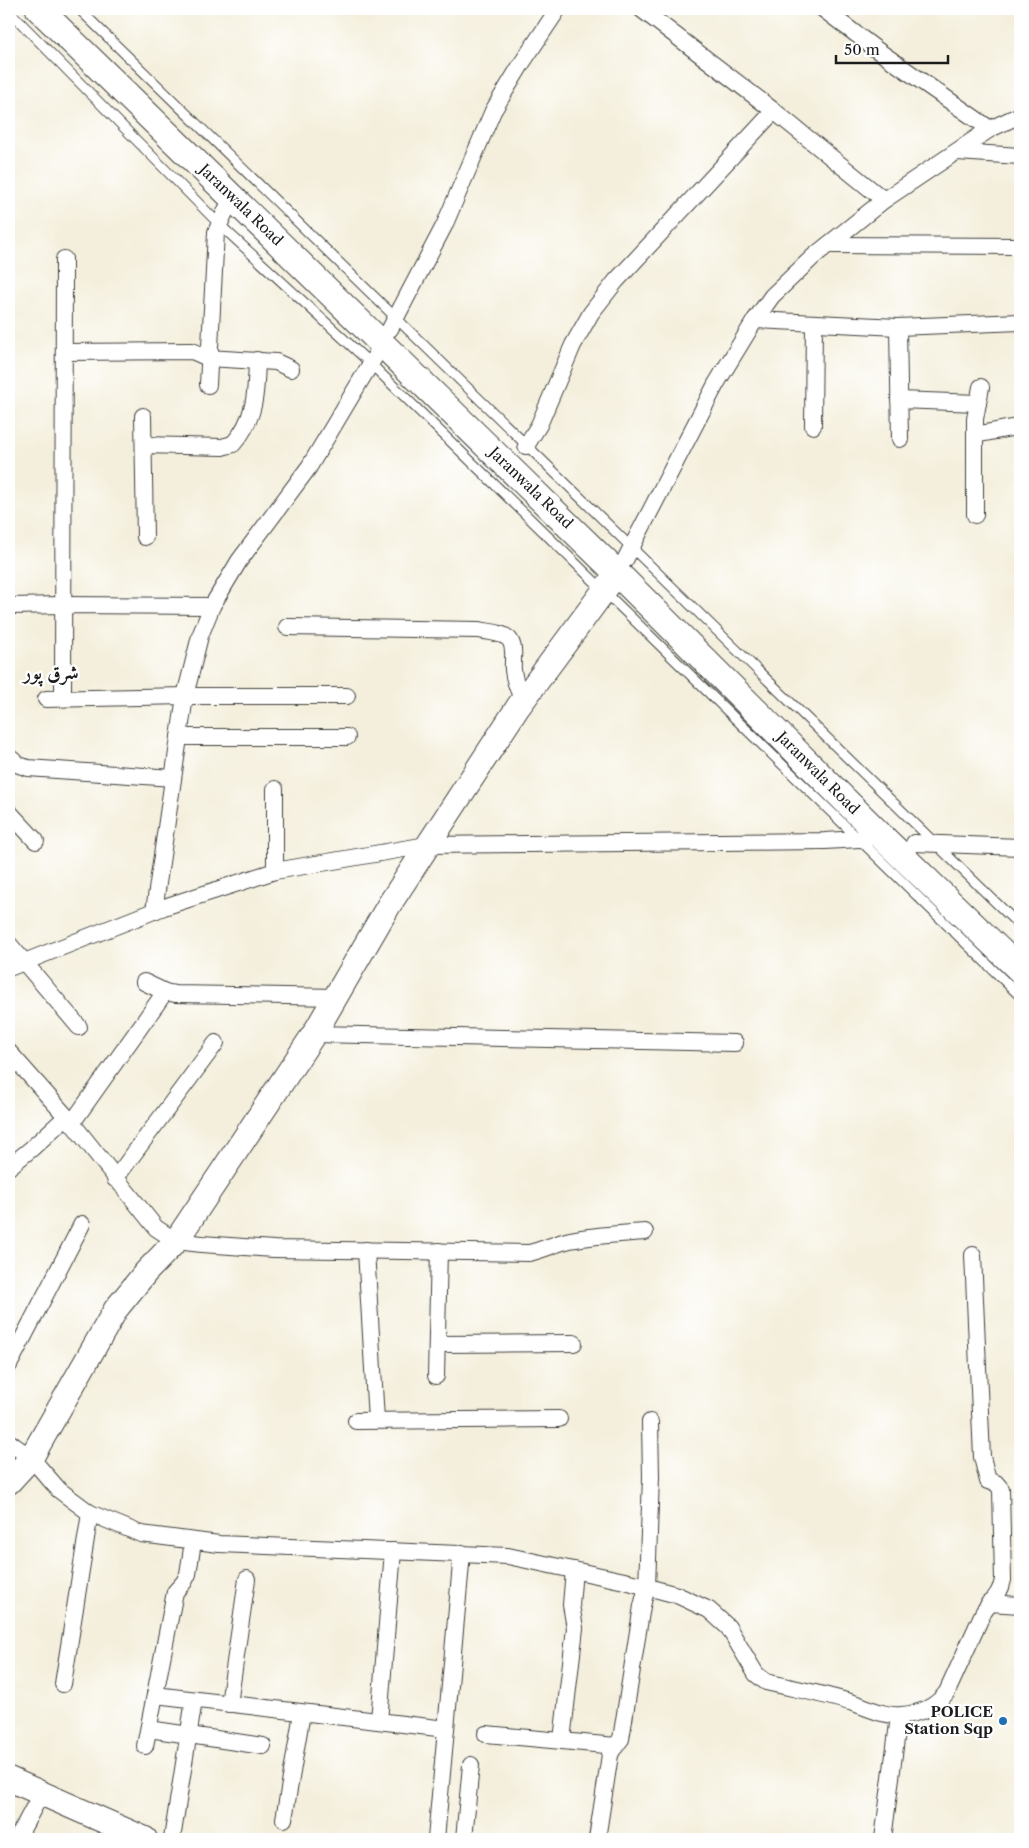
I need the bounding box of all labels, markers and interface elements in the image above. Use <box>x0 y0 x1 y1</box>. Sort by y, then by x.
scale bar <box>836 32 949 64</box>
text: 50 m <box>844 40 880 59</box>
street label: Jaranwala Road <box>194 158 287 249</box>
street label: Jaranwala Road <box>484 441 577 532</box>
district label: شرق پور <box>21 660 79 687</box>
street label: Jaranwala Road <box>772 726 864 818</box>
place label: POLICE Station Sqp <box>904 1702 993 1738</box>
marker: POLICE Station Sqp <box>997 1715 1009 1727</box>

